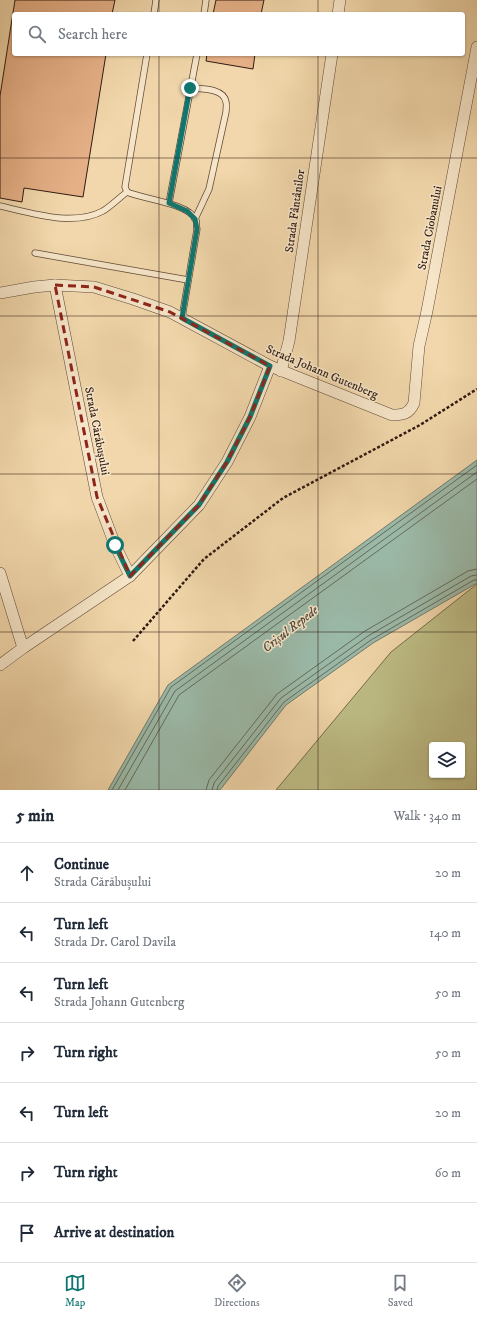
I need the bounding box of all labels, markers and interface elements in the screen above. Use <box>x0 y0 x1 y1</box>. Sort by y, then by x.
search box <box>12 12 465 56</box>
icon: search <box>26 23 48 45</box>
text: Search here <box>58 25 127 44</box>
route end <box>181 79 199 97</box>
street label: Strada Fântânilor <box>282 168 308 254</box>
street label: Strada Ciobanului <box>414 185 446 271</box>
street label: Strada Johann Gutenberg <box>264 342 380 402</box>
street label: Strada Cărăbușului <box>81 386 113 476</box>
route start <box>106 536 124 554</box>
water label: Crișul Repede <box>259 602 322 656</box>
map controls <box>429 742 465 778</box>
button: layers <box>429 742 465 778</box>
text: 5 min <box>16 805 54 827</box>
text: Walk · 340 m <box>393 808 461 824</box>
text: Continue <box>54 855 109 874</box>
icon: ahead <box>16 862 38 884</box>
text: 20 m <box>435 865 461 881</box>
text: Strada Cărăbușului <box>54 874 151 890</box>
text: Turn left <box>54 915 108 934</box>
icon: left <box>16 922 38 944</box>
text: 140 m <box>429 925 461 941</box>
text: Strada Dr. Carol Davila <box>54 934 176 950</box>
text: Turn left <box>54 975 108 994</box>
icon: left <box>16 982 38 1004</box>
text: 50 m <box>435 985 461 1001</box>
text: Strada Johann Gutenberg <box>54 994 184 1010</box>
icon: right <box>16 1042 38 1064</box>
text: Turn right <box>54 1043 117 1062</box>
text: 50 m <box>435 1045 461 1061</box>
icon: left <box>16 1102 38 1124</box>
text: Turn left <box>54 1103 108 1122</box>
text: 20 m <box>435 1105 461 1121</box>
icon: right <box>16 1162 38 1184</box>
text: Turn right <box>54 1163 117 1182</box>
text: 60 m <box>435 1165 461 1181</box>
icon: arrive <box>16 1222 38 1244</box>
text: Arrive at destination <box>54 1223 174 1242</box>
tab: Map <box>64 1272 86 1310</box>
tab: Directions <box>214 1272 260 1310</box>
tab: Saved <box>388 1272 413 1310</box>

